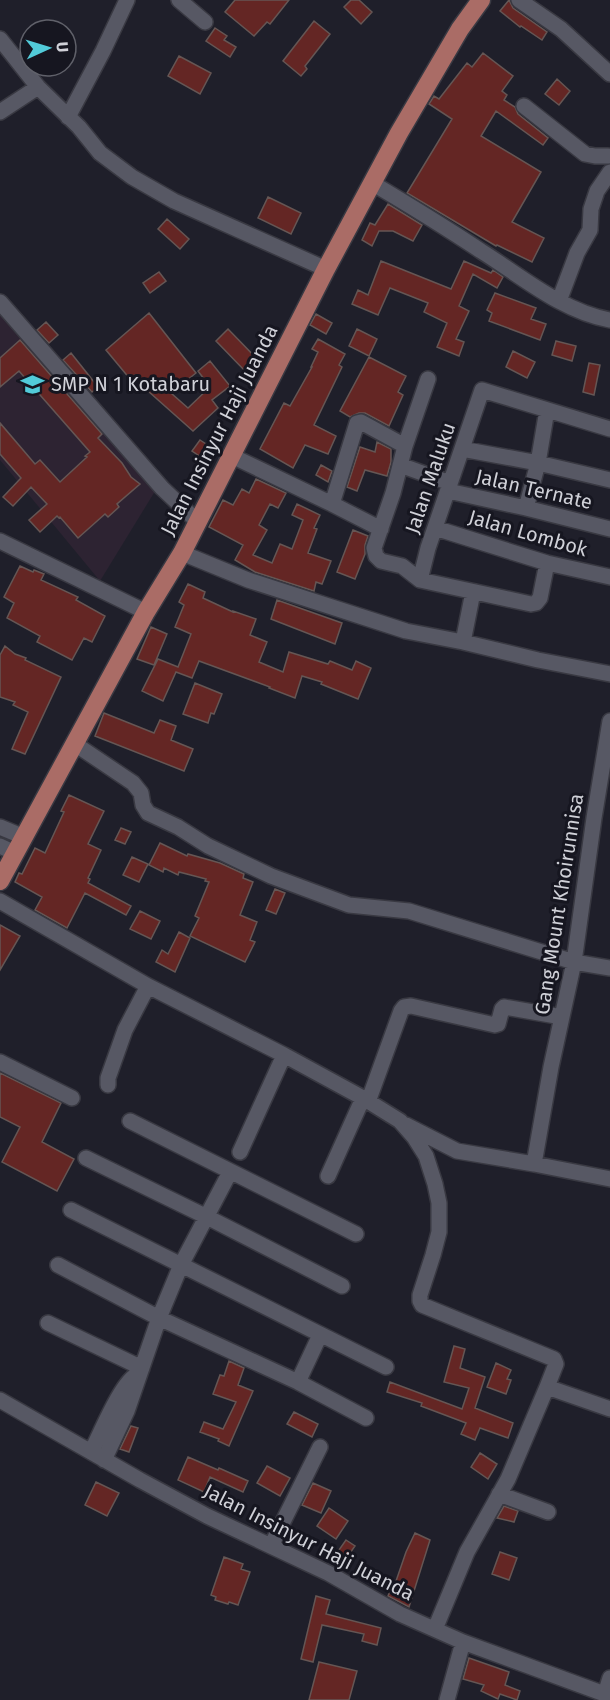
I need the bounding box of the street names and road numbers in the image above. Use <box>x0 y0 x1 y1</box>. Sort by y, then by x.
street label: Jalan Insinyur Haji Juanda <box>155 321 283 539</box>
street label: Jalan Maluku <box>400 419 460 537</box>
street label: Jalan Ternate <box>473 464 595 514</box>
street label: Jalan Lombok <box>466 505 591 562</box>
street label: Gang Mount Khoirunnisa <box>530 792 588 1016</box>
street label: Jalan Insinyur Haji Juanda <box>200 1478 418 1606</box>

